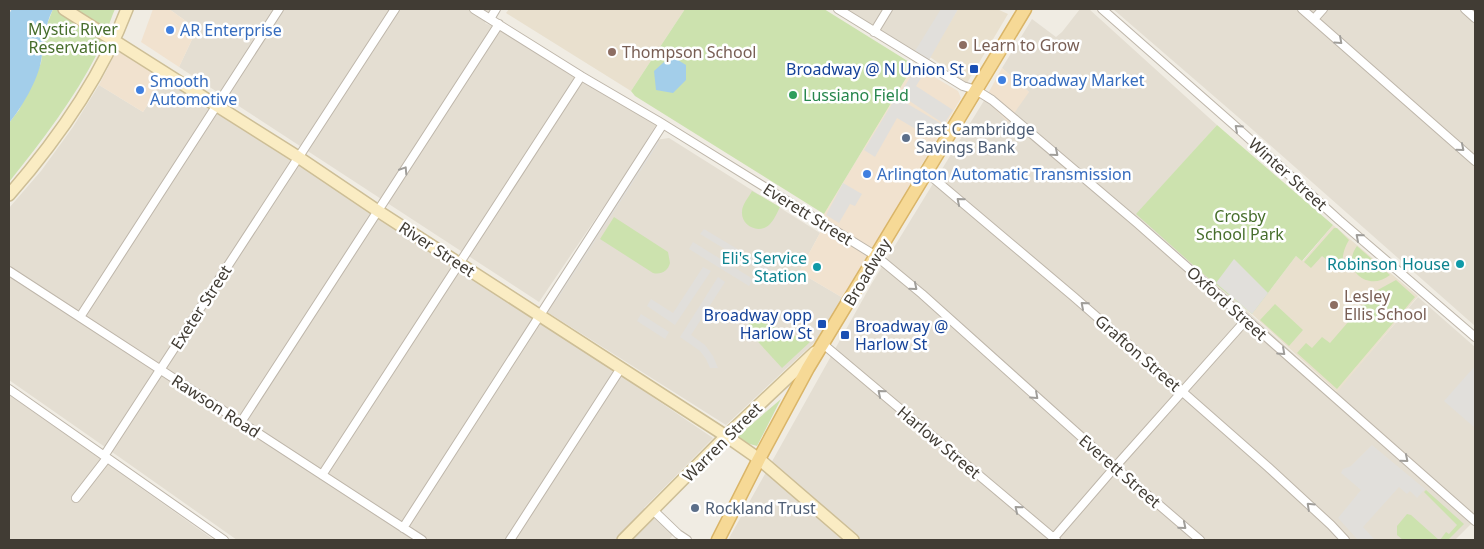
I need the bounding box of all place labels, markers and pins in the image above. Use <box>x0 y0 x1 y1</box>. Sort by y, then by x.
place label: AR Enterprise <box>180 19 282 41</box>
marker: AR Enterprise <box>164 24 176 36</box>
place label: Learn to Grow <box>973 34 1080 56</box>
marker: Learn to Grow <box>957 39 969 51</box>
place label: Thompson School <box>622 41 757 63</box>
marker: Thompson School <box>606 46 618 58</box>
place label: Broadway @ N Union St <box>786 58 964 80</box>
marker: Broadway @ N Union St <box>968 63 980 75</box>
place label: Broadway Market <box>1012 69 1145 91</box>
place label: Smooth Automotive <box>150 70 237 110</box>
marker: Broadway Market <box>996 74 1008 86</box>
marker: Smooth Automotive <box>134 84 146 96</box>
place label: Lussiano Field <box>803 84 909 106</box>
marker: Lussiano Field <box>787 89 799 101</box>
place label: East Cambridge Savings Bank <box>916 118 1035 158</box>
marker: East Cambridge Savings Bank <box>900 132 912 144</box>
place label: Arlington Automatic Transmission <box>877 163 1132 185</box>
marker: Arlington Automatic Transmission <box>861 168 873 180</box>
place label: Eli's Service Station <box>722 247 807 287</box>
place label: Robinson House <box>1327 253 1450 275</box>
marker: Robinson House <box>1454 258 1466 270</box>
marker: Eli's Service Station <box>811 261 823 273</box>
place label: Lesley Ellis School <box>1344 285 1427 325</box>
marker: Lesley Ellis School <box>1328 299 1340 311</box>
place label: Broadway opp Harlow St <box>704 304 812 344</box>
place label: Broadway @ Harlow St <box>855 315 948 355</box>
marker: Broadway opp Harlow St <box>816 318 828 330</box>
marker: Broadway @ Harlow St <box>839 329 851 341</box>
place label: Rockland Trust <box>705 497 816 519</box>
marker: Rockland Trust <box>689 502 701 514</box>

